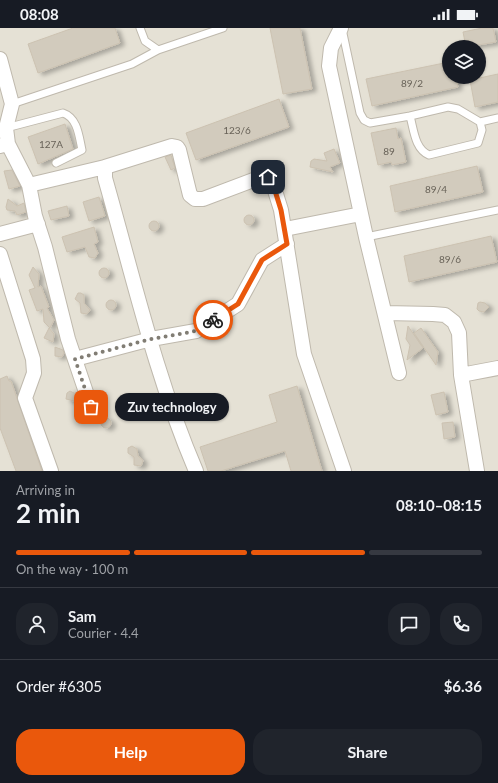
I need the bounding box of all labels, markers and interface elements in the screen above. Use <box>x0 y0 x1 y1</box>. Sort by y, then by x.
text: 08:08 <box>20 5 59 23</box>
map controls <box>442 40 486 84</box>
button: layers <box>442 40 486 84</box>
house number: 89/2 <box>401 77 423 89</box>
house number: 123/6 <box>223 124 251 136</box>
house number: 127А <box>39 138 63 150</box>
house number: 89 <box>383 145 395 157</box>
pin <box>251 160 285 194</box>
icon: home <box>257 166 279 188</box>
house number: 89/4 <box>425 183 447 195</box>
house number: 89/6 <box>439 253 461 265</box>
courier <box>193 300 233 340</box>
icon: bike <box>202 309 224 331</box>
pin <box>74 390 108 424</box>
callout: Zuv technology <box>115 393 229 421</box>
icon: bag <box>80 396 102 418</box>
text: Zuv technology <box>127 399 217 415</box>
text: Arriving in <box>16 482 75 498</box>
text: 08:10–08:15 <box>396 496 482 514</box>
text: 2 min <box>16 497 80 529</box>
text: On the way · 100 m <box>16 561 128 577</box>
button: person <box>16 603 58 645</box>
button: chat <box>388 603 430 645</box>
button: phone <box>440 603 482 645</box>
text: Sam <box>68 607 96 625</box>
text: Courier · 4.4 <box>68 625 139 641</box>
text: Order #6305 <box>16 677 102 695</box>
text: $6.36 <box>444 677 482 695</box>
button: Help <box>16 729 245 775</box>
button: Share <box>253 729 482 775</box>

